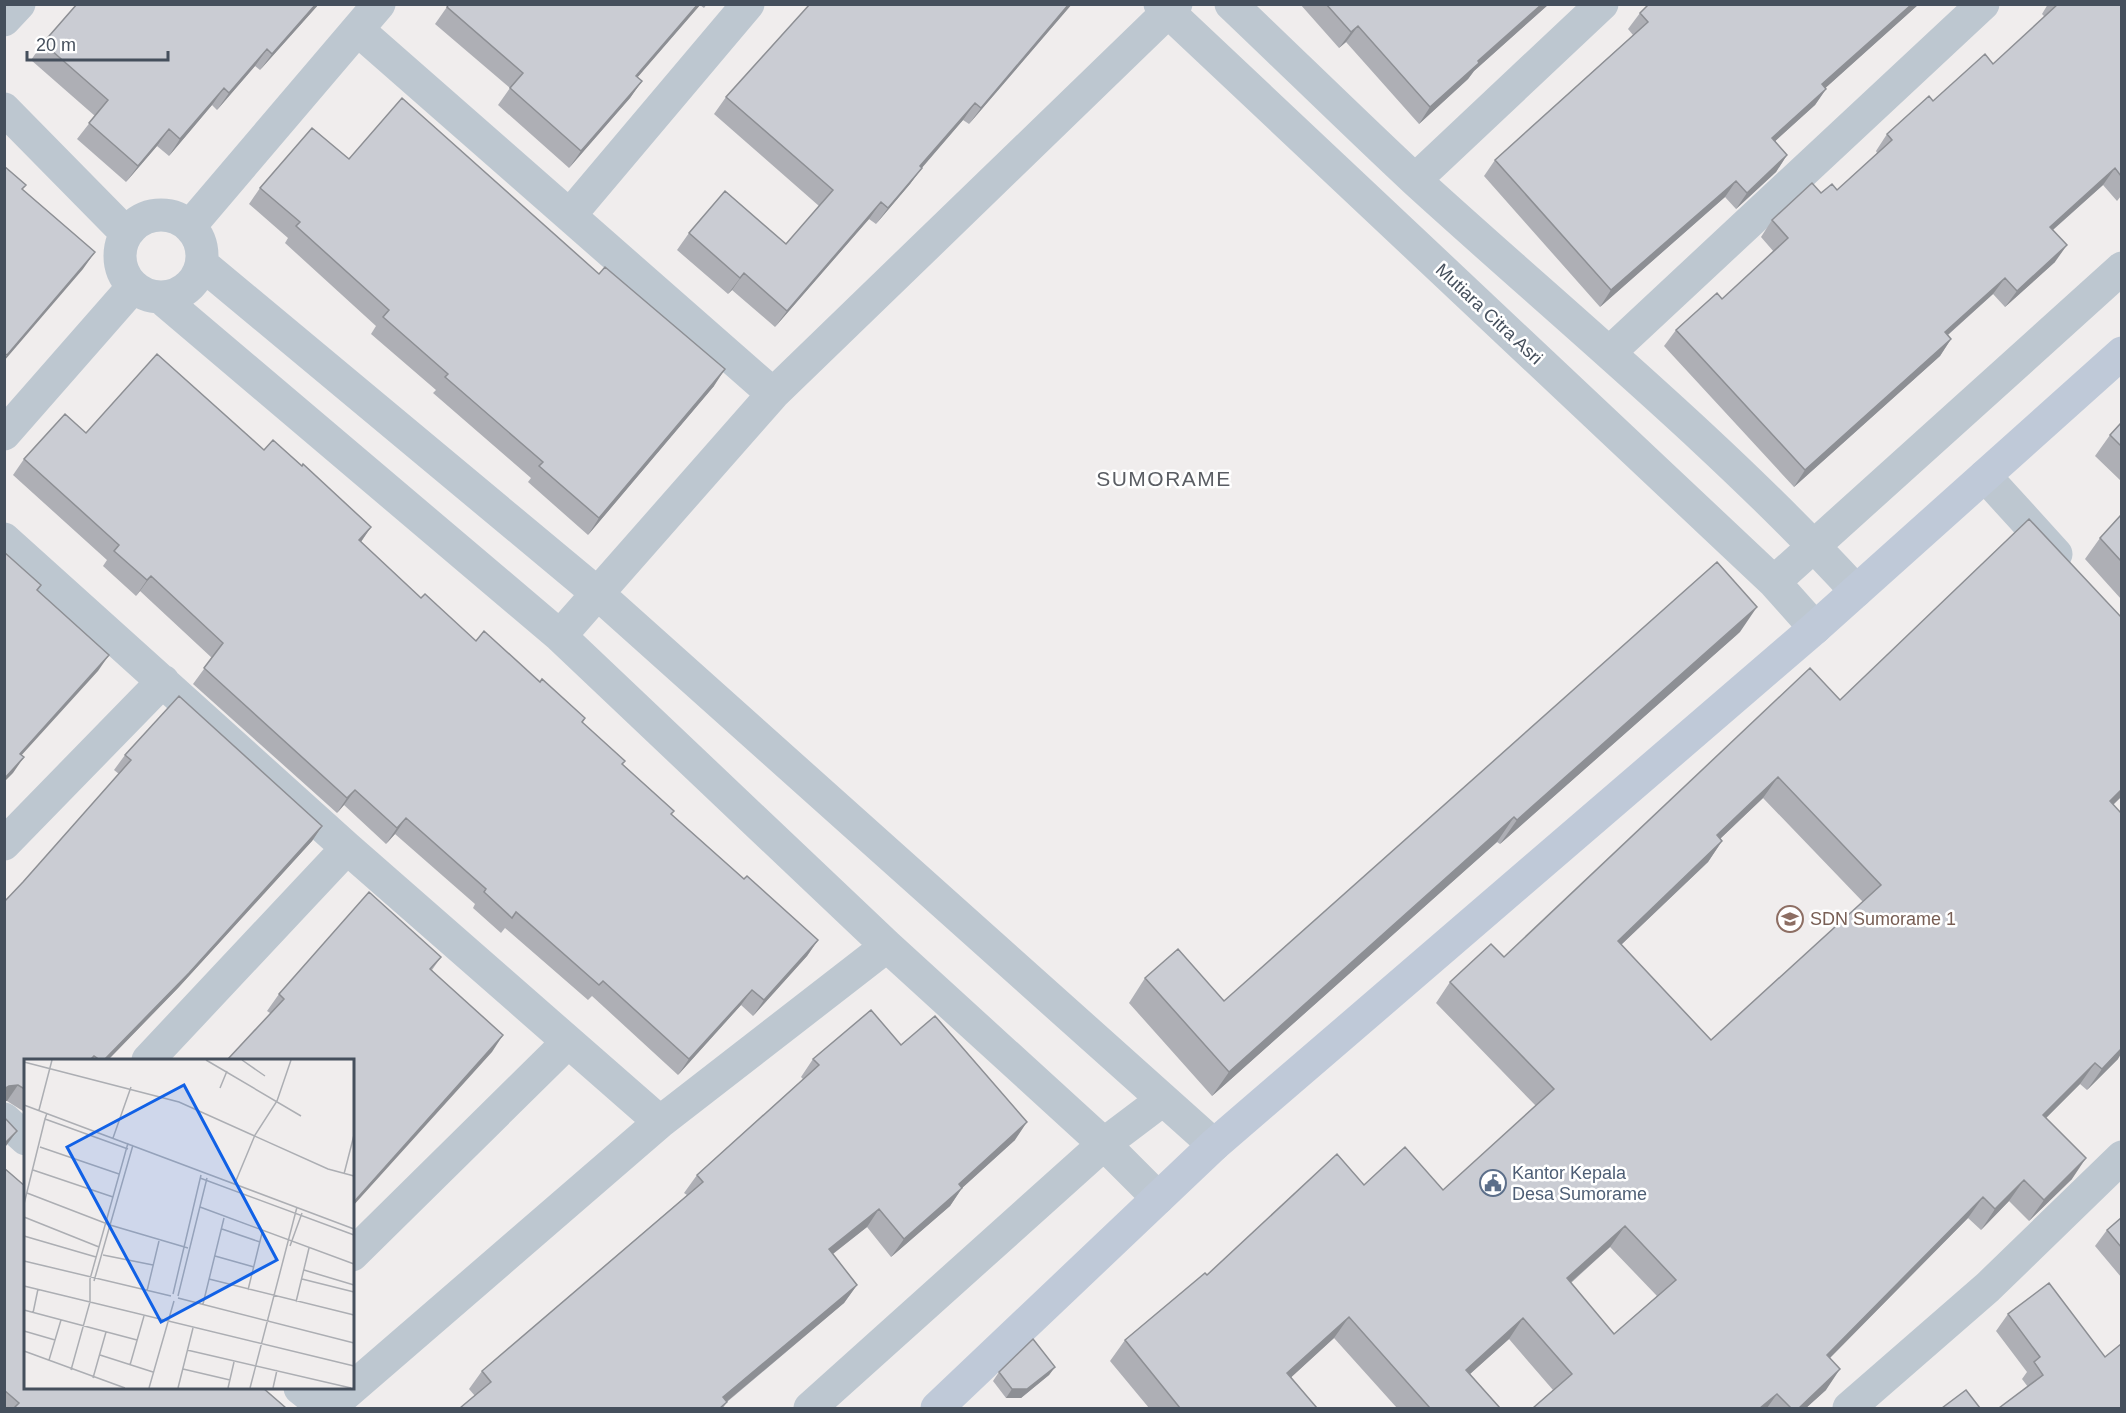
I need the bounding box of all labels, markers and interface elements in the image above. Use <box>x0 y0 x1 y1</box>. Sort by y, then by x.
scale bar <box>27 24 168 62</box>
text: 20 m <box>36 35 76 55</box>
street label: Mutiara Citra Asri <box>1432 260 1546 368</box>
district label: SUMORAME <box>1096 467 1232 490</box>
school or university icon: SDN Sumorame 1 <box>1775 904 1805 934</box>
place label: SDN Sumorame 1 <box>1810 909 1956 929</box>
inset map <box>24 1059 354 1389</box>
place label: Kantor Kepala Desa Sumorame <box>1512 1163 1647 1204</box>
public building icon: Kantor Kepala Desa Sumorame <box>1478 1168 1508 1198</box>

